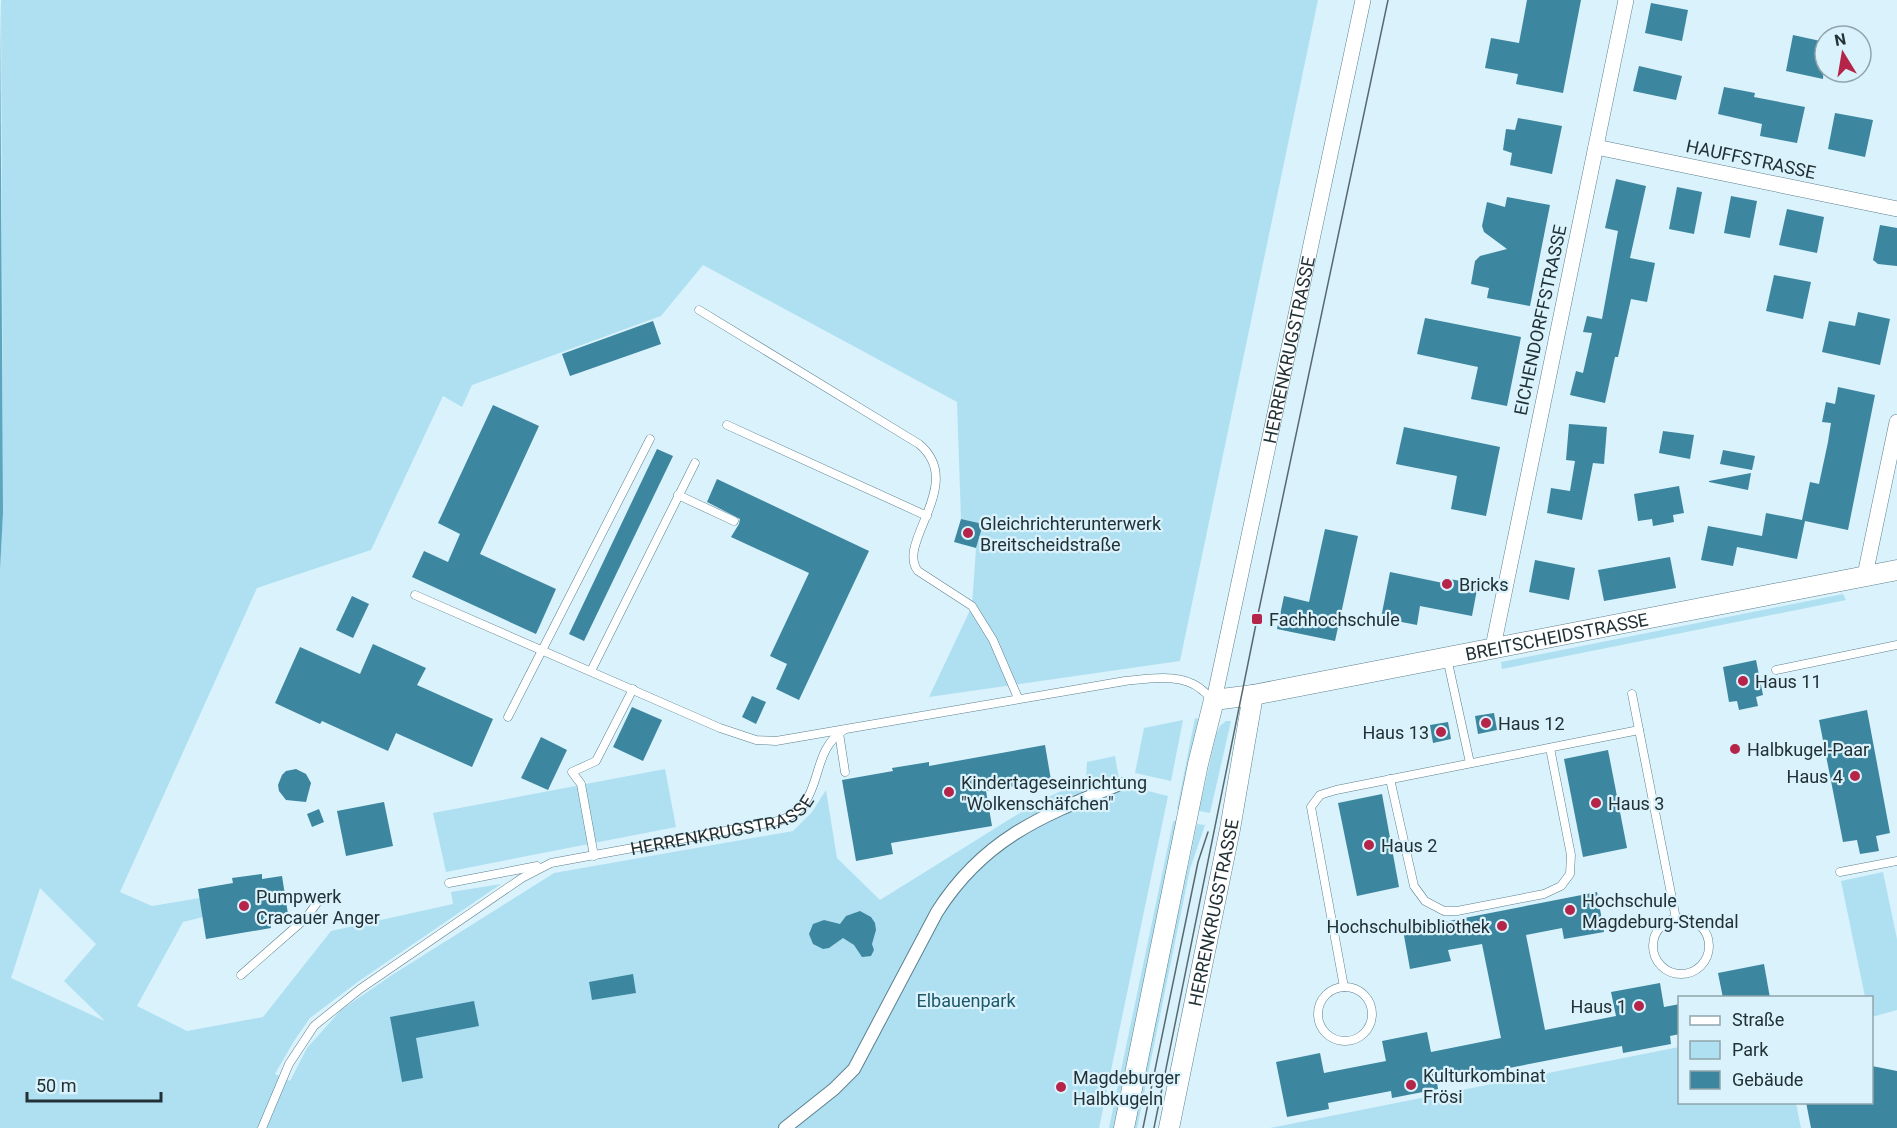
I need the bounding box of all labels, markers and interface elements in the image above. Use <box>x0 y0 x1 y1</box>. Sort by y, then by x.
north arrow <box>1813 24 1873 84</box>
text: N <box>1833 29 1848 50</box>
street label: HAUFFSTRASSE <box>1684 135 1818 183</box>
street label: EICHENDORFFSTRASSE <box>1510 223 1570 417</box>
street label: HERRENKRUGSTRASSE <box>1258 254 1319 445</box>
place label: Gleichrichterunterwerk Breitscheidstraße <box>980 513 1162 555</box>
marker: Gleichrichterunterwerk Breitscheidstraße <box>961 526 975 540</box>
place label: Bricks <box>1459 574 1509 595</box>
marker: Bricks <box>1440 577 1454 591</box>
street label: BREITSCHEIDSTRASSE <box>1463 608 1650 664</box>
place label: Fachhochschule <box>1269 609 1400 630</box>
marker: Fachhochschule <box>1250 612 1264 626</box>
place label: Haus 11 <box>1755 671 1822 692</box>
marker: Haus 11 <box>1736 674 1750 688</box>
place label: Haus 12 <box>1498 713 1565 734</box>
marker: Haus 12 <box>1479 716 1493 730</box>
place label: Haus 13 <box>1362 722 1429 743</box>
marker: Haus 13 <box>1434 725 1448 739</box>
place label: Halbkugel-Paar <box>1747 739 1869 760</box>
marker: Halbkugel-Paar <box>1728 742 1742 756</box>
place label: Haus 4 <box>1787 766 1843 787</box>
marker: Haus 4 <box>1848 769 1862 783</box>
place label: Kindertageseinrichtung "Wolkenschäfchen" <box>961 772 1147 814</box>
marker: Kindertageseinrichtung "Wolkenschäfchen" <box>942 785 956 799</box>
street label: HERRENKRUGSTRASSE <box>628 791 818 859</box>
place label: Haus 3 <box>1608 793 1664 814</box>
marker: Haus 3 <box>1589 796 1603 810</box>
street label: HERRENKRUGSTRASSE <box>1184 817 1242 1008</box>
place label: Haus 2 <box>1381 835 1437 856</box>
marker: Haus 2 <box>1362 838 1376 852</box>
place label: Pumpwerk Cracauer Anger <box>256 886 380 928</box>
place label: Hochschule Magdeburg-Stendal <box>1582 890 1739 932</box>
marker: Pumpwerk Cracauer Anger <box>237 899 251 913</box>
marker: Hochschule Magdeburg-Stendal <box>1563 903 1577 917</box>
place label: Hochschulbibliothek <box>1327 916 1491 937</box>
marker: Hochschulbibliothek <box>1495 919 1509 933</box>
park label: Elbauenpark <box>916 990 1016 1011</box>
place label: Haus 1 <box>1571 996 1627 1017</box>
legend <box>1678 996 1873 1104</box>
marker: Haus 1 <box>1632 999 1646 1013</box>
text: Straße <box>1732 1009 1784 1030</box>
text: Park <box>1732 1039 1769 1060</box>
scale bar <box>27 1065 160 1103</box>
place label: Kulturkombinat Frösi <box>1423 1065 1546 1107</box>
place label: Magdeburger Halbkugeln <box>1073 1067 1180 1109</box>
text: Gebäude <box>1732 1069 1803 1090</box>
text: 50 m <box>36 1075 76 1096</box>
marker: Kulturkombinat Frösi <box>1404 1078 1418 1092</box>
marker: Magdeburger Halbkugeln <box>1054 1080 1068 1094</box>

